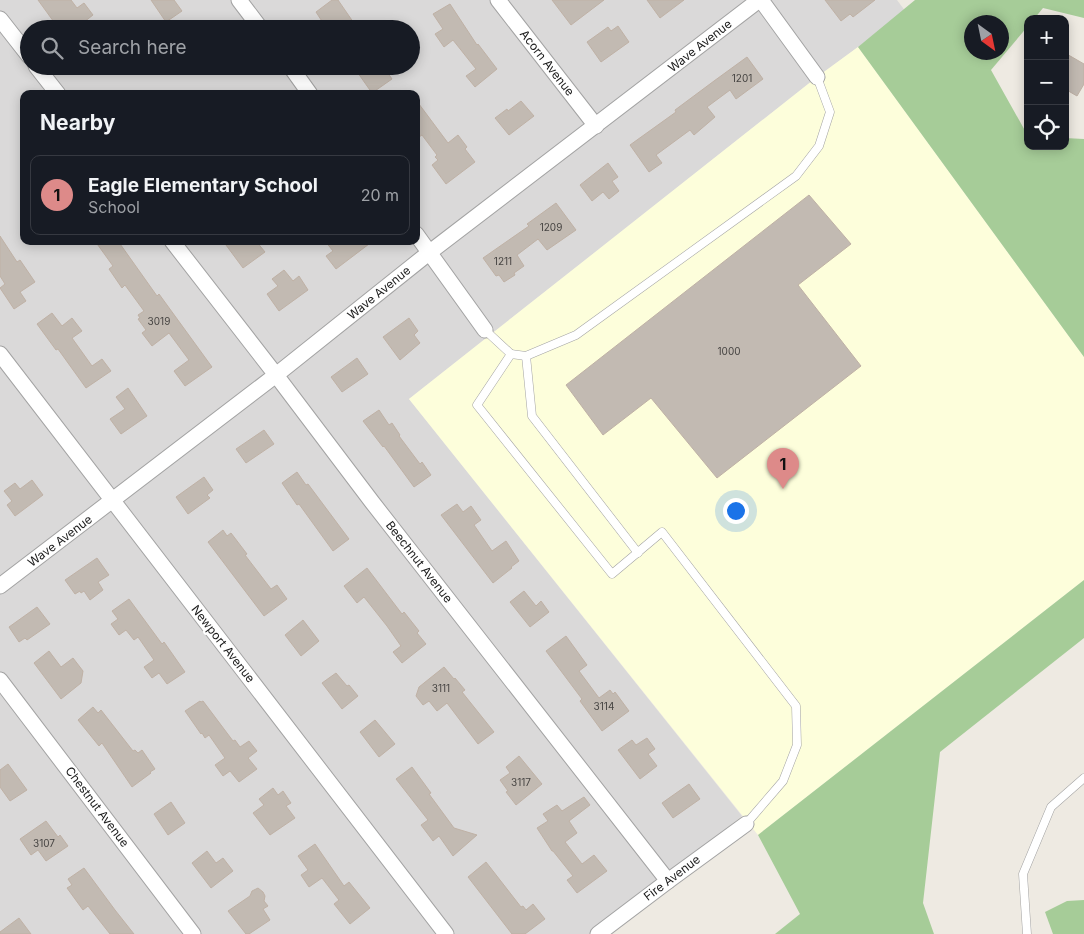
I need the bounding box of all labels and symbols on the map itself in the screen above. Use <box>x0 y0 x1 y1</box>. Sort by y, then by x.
north arrow <box>964 15 1009 60</box>
street label: Wave Avenue <box>665 16 735 75</box>
street label: Acorn Avenue <box>517 27 578 99</box>
house number: 1201 <box>732 72 752 84</box>
house number: 1209 <box>540 221 562 233</box>
house number: 1211 <box>494 255 512 267</box>
street label: Wave Avenue <box>344 263 413 323</box>
house number: 3019 <box>148 315 170 327</box>
house number: 1000 <box>718 345 741 357</box>
pin: 1 <box>767 448 799 489</box>
your location <box>723 498 749 524</box>
street label: Wave Avenue <box>25 511 95 570</box>
street label: Beechnut Avenue <box>383 518 456 605</box>
street label: Newport Avenue <box>188 602 258 685</box>
house number: 3111 <box>432 682 450 694</box>
house number: 3114 <box>594 700 614 712</box>
street label: Chestnut Avenue <box>62 764 133 850</box>
house number: 3117 <box>511 776 531 788</box>
house number: 3107 <box>33 837 55 849</box>
street label: Fire Avenue <box>640 851 703 904</box>

